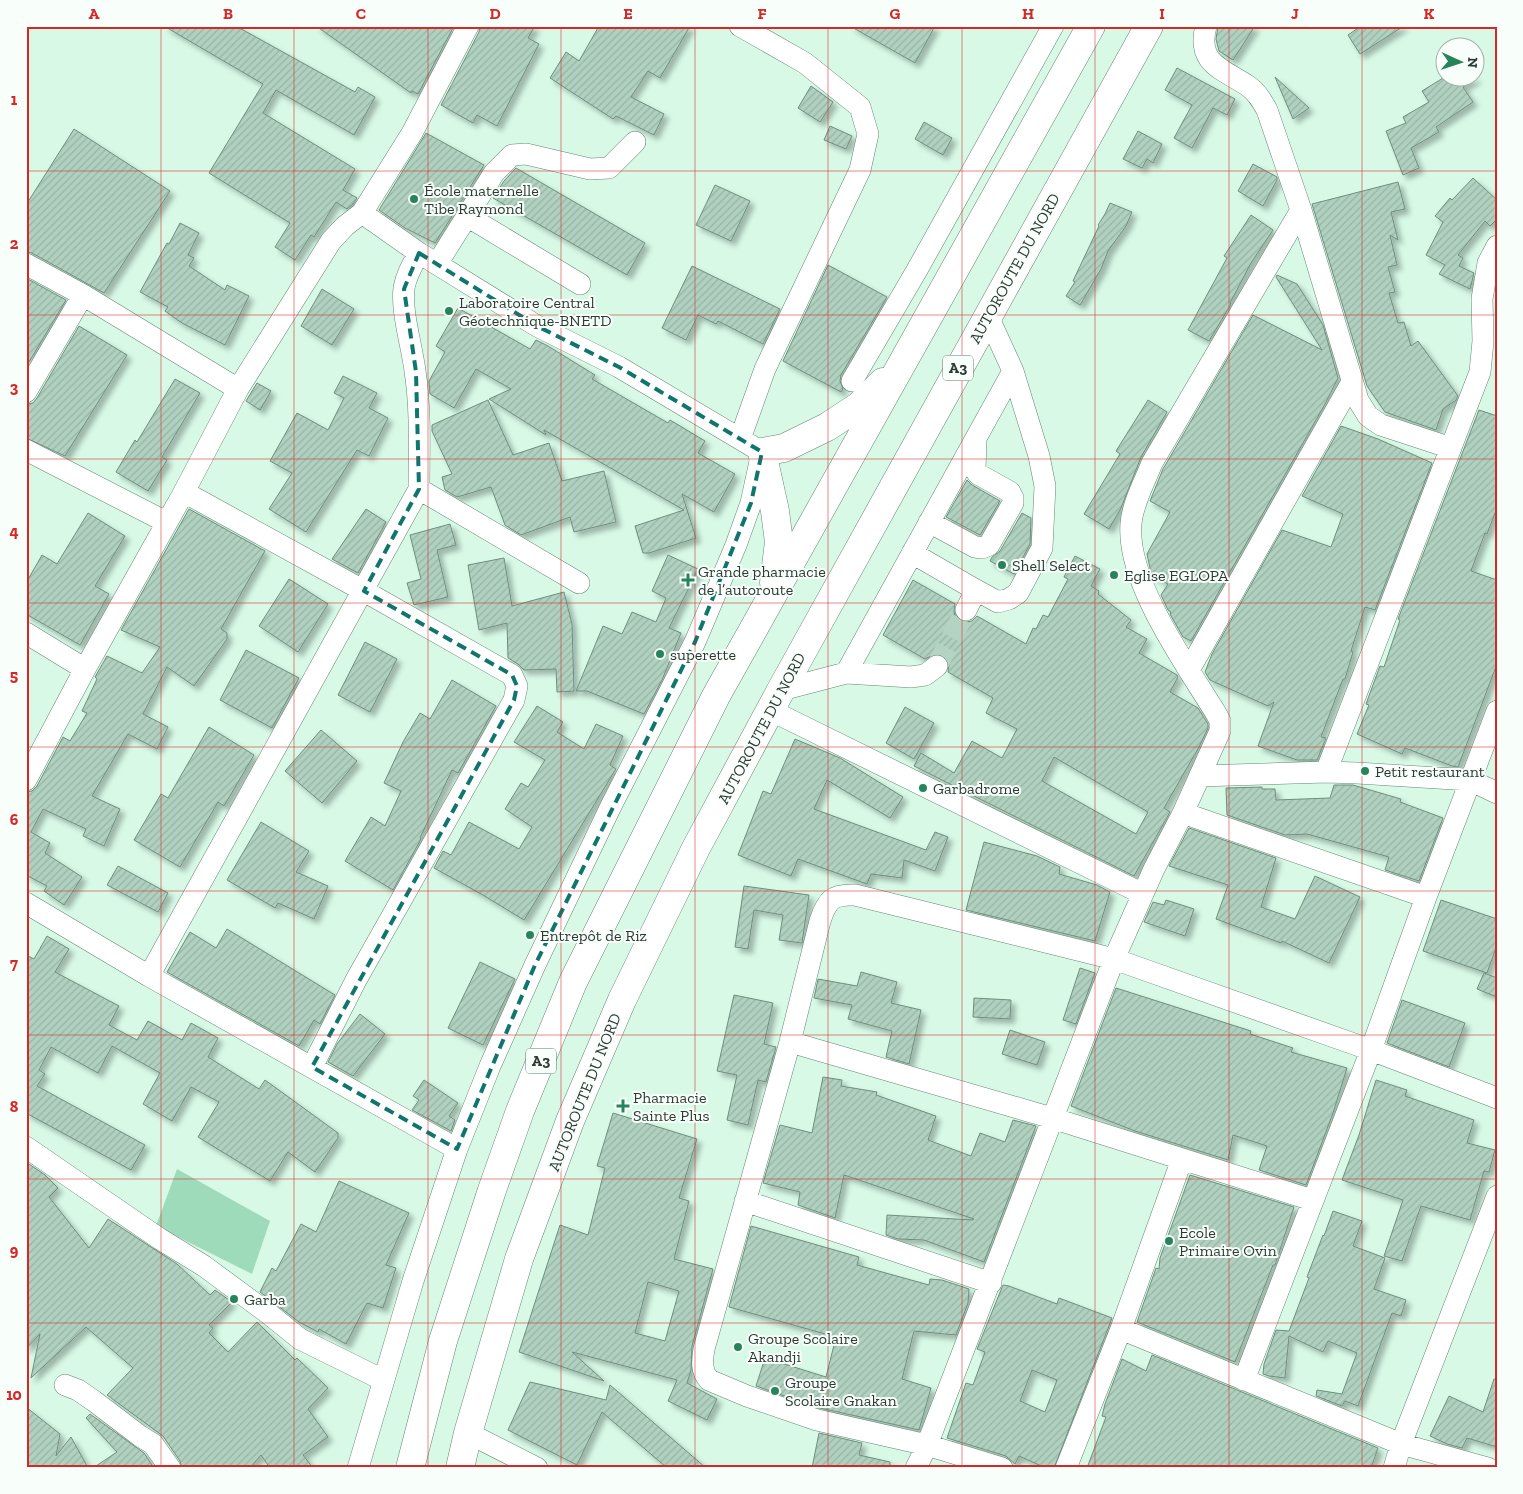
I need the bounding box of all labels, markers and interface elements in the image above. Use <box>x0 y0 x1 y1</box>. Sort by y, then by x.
text: A <box>89 4 100 23</box>
text: B <box>223 4 233 23</box>
text: C <box>356 4 366 23</box>
text: D <box>489 4 501 23</box>
text: E <box>623 4 633 23</box>
text: F <box>757 4 767 23</box>
text: G <box>890 4 901 23</box>
text: H <box>1022 4 1034 23</box>
text: I <box>1159 4 1165 23</box>
text: J <box>1291 4 1299 23</box>
text: K <box>1424 4 1435 23</box>
north arrow <box>1436 38 1486 88</box>
text: N <box>1464 57 1481 69</box>
text: 1 <box>11 90 18 109</box>
place label: École maternelle Tibe Raymond <box>424 181 539 218</box>
street label: AUTOROUTE DU NORD <box>965 190 1064 347</box>
marker: École maternelle Tibe Raymond <box>408 193 420 205</box>
text: 2 <box>10 234 19 253</box>
place label: Laboratoire Central Géotechnique-BNETD <box>459 293 612 330</box>
marker: Laboratoire Central Géotechnique-BNETD <box>443 305 455 317</box>
road number: A3 <box>943 356 973 380</box>
text: 3 <box>10 378 19 397</box>
text: 4 <box>9 522 19 541</box>
place label: Shell Select <box>1012 556 1090 575</box>
marker: Shell Select <box>996 559 1008 571</box>
place label: Grande pharmacie de l’autoroute <box>698 562 826 599</box>
place label: Eglise EGLOPA <box>1124 566 1229 585</box>
marker: Eglise EGLOPA <box>1108 569 1120 581</box>
marker: Grande pharmacie de l’autoroute <box>682 574 694 586</box>
place label: superette <box>670 645 736 664</box>
marker: superette <box>654 648 666 660</box>
street label: AUTOROUTE DU NORD <box>713 649 809 807</box>
text: 5 <box>10 666 18 685</box>
place label: Petit restaurant <box>1375 762 1485 781</box>
marker: Petit restaurant <box>1359 765 1371 777</box>
place label: Garbadrome <box>933 779 1020 798</box>
marker: Garbadrome <box>917 782 929 794</box>
text: 6 <box>10 810 19 829</box>
place label: Entrepôt de Riz <box>540 926 647 945</box>
marker: Entrepôt de Riz <box>524 929 536 941</box>
text: 7 <box>10 954 18 973</box>
street label: AUTOROUTE DU NORD <box>544 1010 625 1174</box>
road number: A3 <box>526 1048 556 1074</box>
place label: Pharmacie Sainte Plus <box>633 1088 709 1125</box>
text: 8 <box>10 1097 19 1116</box>
marker: Pharmacie Sainte Plus <box>617 1100 629 1112</box>
place label: Ecole Primaire Ovin <box>1179 1223 1278 1260</box>
marker: Ecole Primaire Ovin <box>1163 1235 1175 1247</box>
text: 9 <box>10 1241 19 1260</box>
place label: Garba <box>244 1290 286 1309</box>
marker: Garba <box>228 1293 240 1305</box>
place label: Groupe Scolaire Akandji <box>748 1329 858 1366</box>
marker: Groupe Scolaire Akandji <box>732 1341 744 1353</box>
place label: Groupe Scolaire Gnakan <box>785 1373 897 1410</box>
text: 10 <box>6 1385 22 1404</box>
marker: Groupe Scolaire Gnakan <box>769 1385 781 1397</box>

